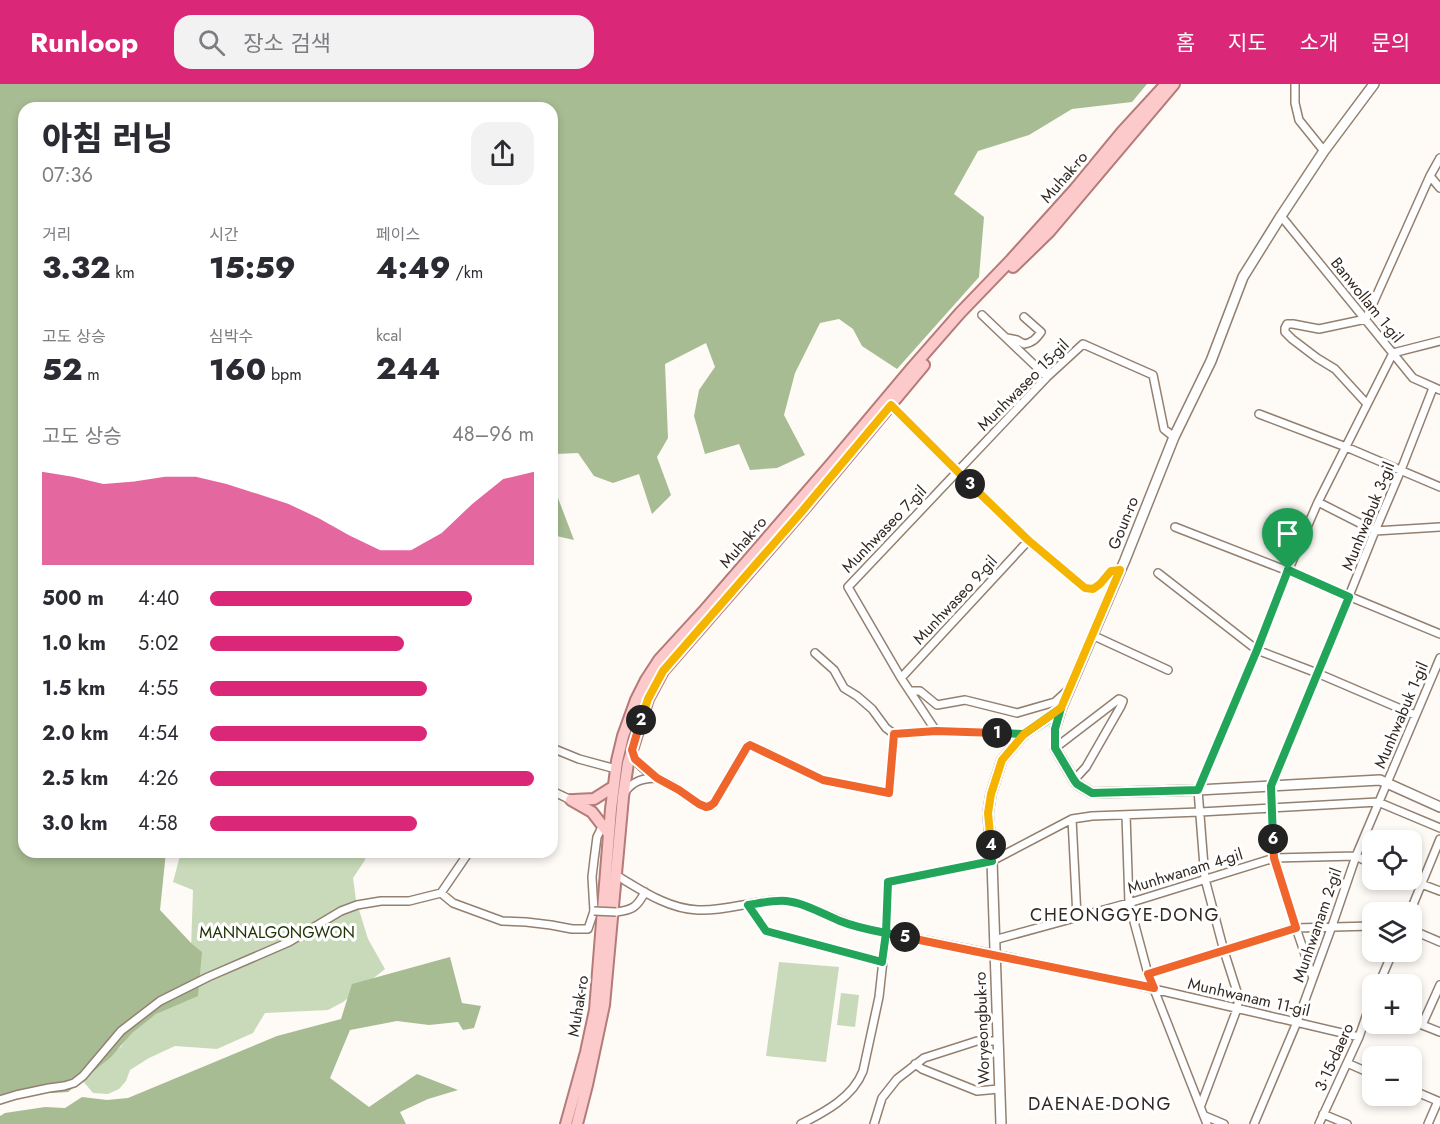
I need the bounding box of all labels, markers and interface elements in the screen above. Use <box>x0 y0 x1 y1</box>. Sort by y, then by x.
search box <box>174 15 594 69</box>
text: Runloop <box>30 22 138 63</box>
icon: search <box>195 26 228 59</box>
text: 장소 검색 <box>243 27 331 59</box>
text: 홈 <box>1176 28 1195 58</box>
text: 지도 <box>1228 28 1267 58</box>
text: 소개 <box>1300 28 1338 58</box>
text: 문의 <box>1371 28 1410 58</box>
text: 아침 러닝 <box>42 115 173 162</box>
button: share <box>471 122 534 185</box>
street label: Muhak-ro <box>1035 146 1093 208</box>
text: 07:36 <box>42 161 93 190</box>
text: 거리 <box>42 223 71 246</box>
text: 시간 <box>209 223 238 246</box>
text: 페이스 <box>376 223 420 246</box>
text: 3.32 <box>42 246 110 289</box>
text: 15:59 <box>209 246 296 289</box>
text: 4:49 <box>376 246 451 289</box>
street label: Banwollam 1-gil <box>1325 252 1409 348</box>
text: km <box>110 261 135 284</box>
text: /km <box>451 261 483 284</box>
text: kcal <box>376 324 402 347</box>
text: 고도 상승 <box>42 325 106 348</box>
text: 심박수 <box>209 325 253 348</box>
street label: Munhwaseo 15-gil <box>972 334 1074 436</box>
text: 244 <box>376 347 440 390</box>
text: 52 <box>42 348 83 391</box>
text: 160 <box>209 348 266 391</box>
text: m <box>83 363 100 386</box>
text: bpm <box>266 363 302 386</box>
text: 48–96 m <box>452 420 534 449</box>
text: 고도 상승 <box>42 422 122 451</box>
street label: Munhwabuk 3-gil <box>1336 458 1400 574</box>
pin: 3 <box>955 469 985 499</box>
text: 3 <box>965 472 975 495</box>
street label: Munhwaseo 7-gil <box>836 480 932 578</box>
street label: Goun-ro <box>1102 493 1144 553</box>
pin <box>1262 508 1313 570</box>
street label: Muhak-ro <box>714 511 772 573</box>
icon: arrive <box>1271 517 1304 550</box>
street label: Munhwaseo 9-gil <box>908 550 1002 650</box>
text: 500 m <box>42 584 104 613</box>
text: 4:40 <box>138 584 179 613</box>
text: 1.0 km <box>42 629 106 658</box>
text: 5:02 <box>138 629 179 658</box>
street label: Munhwabuk 1-gil <box>1368 658 1434 772</box>
text: 1.5 km <box>42 674 105 703</box>
text: 4:55 <box>138 674 178 703</box>
pin: 2 <box>626 705 656 735</box>
text: 2 <box>636 708 646 731</box>
pin: 1 <box>982 718 1012 748</box>
text: 2.0 km <box>42 719 109 748</box>
text: 4:54 <box>138 719 179 748</box>
text: 1 <box>993 721 1001 744</box>
text: 2.5 km <box>42 764 108 793</box>
text: 4:26 <box>138 764 179 793</box>
text: 3.0 km <box>42 809 108 838</box>
text: 4:58 <box>138 809 178 838</box>
pin: 6 <box>1258 824 1288 854</box>
text: 6 <box>1268 827 1278 850</box>
pin: 4 <box>976 830 1006 860</box>
map controls <box>1362 830 1422 1106</box>
button: locate <box>1362 830 1422 890</box>
text: 4 <box>985 833 997 856</box>
street label: Munhwanam 4-gil <box>1124 843 1246 899</box>
street label: Munhwanam 2-gil <box>1287 865 1347 985</box>
district label: CHEONGGYE-DONG <box>1030 902 1220 928</box>
button: layers <box>1362 902 1422 962</box>
park label: MANNALGONGWON <box>199 921 355 944</box>
pin: 5 <box>890 922 920 952</box>
text: 5 <box>900 925 910 948</box>
street label: Woryeongbuk-ro <box>969 971 995 1085</box>
street label: Munhwanam 11-gil <box>1186 972 1312 1022</box>
street label: Muhak-ro <box>562 973 594 1038</box>
button: + <box>1362 974 1422 1034</box>
street label: 3·15-daero <box>1309 1019 1359 1095</box>
button: − <box>1362 1046 1422 1106</box>
district label: DAENAE-DONG <box>1028 1091 1172 1117</box>

